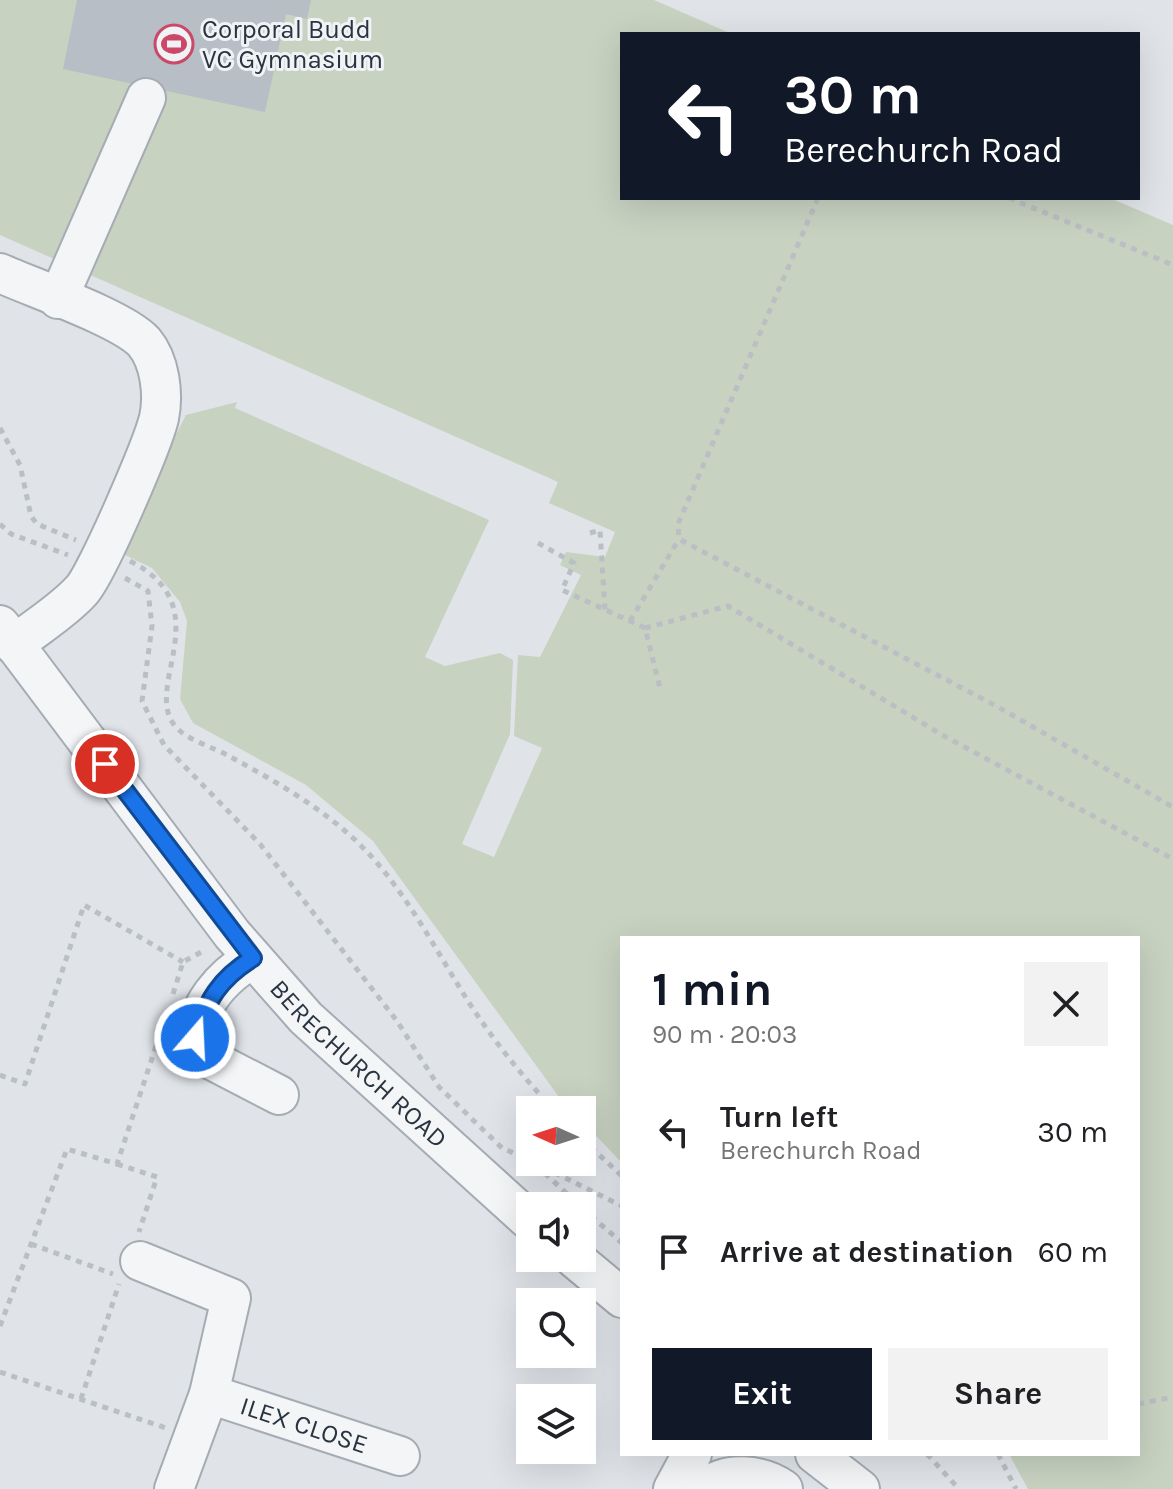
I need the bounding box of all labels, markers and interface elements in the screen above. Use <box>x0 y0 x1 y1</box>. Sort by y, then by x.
place label: Corporal Budd VC Gymnasium <box>202 14 383 75</box>
sports icon: Corporal Budd VC Gymnasium <box>153 23 195 65</box>
text: 30 m <box>784 62 922 127</box>
icon: left <box>652 64 756 168</box>
text: Berechurch Road <box>784 129 1063 171</box>
pin <box>71 730 139 798</box>
icon: arrive <box>83 742 127 786</box>
text: 1 min <box>652 961 772 1017</box>
button: close <box>1024 962 1108 1046</box>
street label: BERECHURCH ROAD <box>263 973 454 1155</box>
position arrow <box>153 996 237 1080</box>
text: 90 m · 20:03 <box>652 1019 797 1050</box>
north arrow <box>516 1096 596 1176</box>
map controls <box>516 1096 596 1464</box>
text: Turn left <box>720 1099 838 1135</box>
icon: left <box>652 1110 696 1154</box>
text: 30 m <box>1037 1114 1108 1150</box>
text: Berechurch Road <box>720 1135 922 1166</box>
button: sound <box>516 1192 596 1272</box>
icon: arrive <box>652 1230 696 1274</box>
text: Arrive at destination <box>720 1234 1014 1270</box>
text: 60 m <box>1038 1234 1108 1270</box>
button: search <box>516 1288 596 1368</box>
button: Exit <box>652 1348 872 1440</box>
button: Share <box>888 1348 1108 1440</box>
button: layers <box>516 1384 596 1464</box>
street label: ILEX CLOSE <box>236 1390 372 1460</box>

